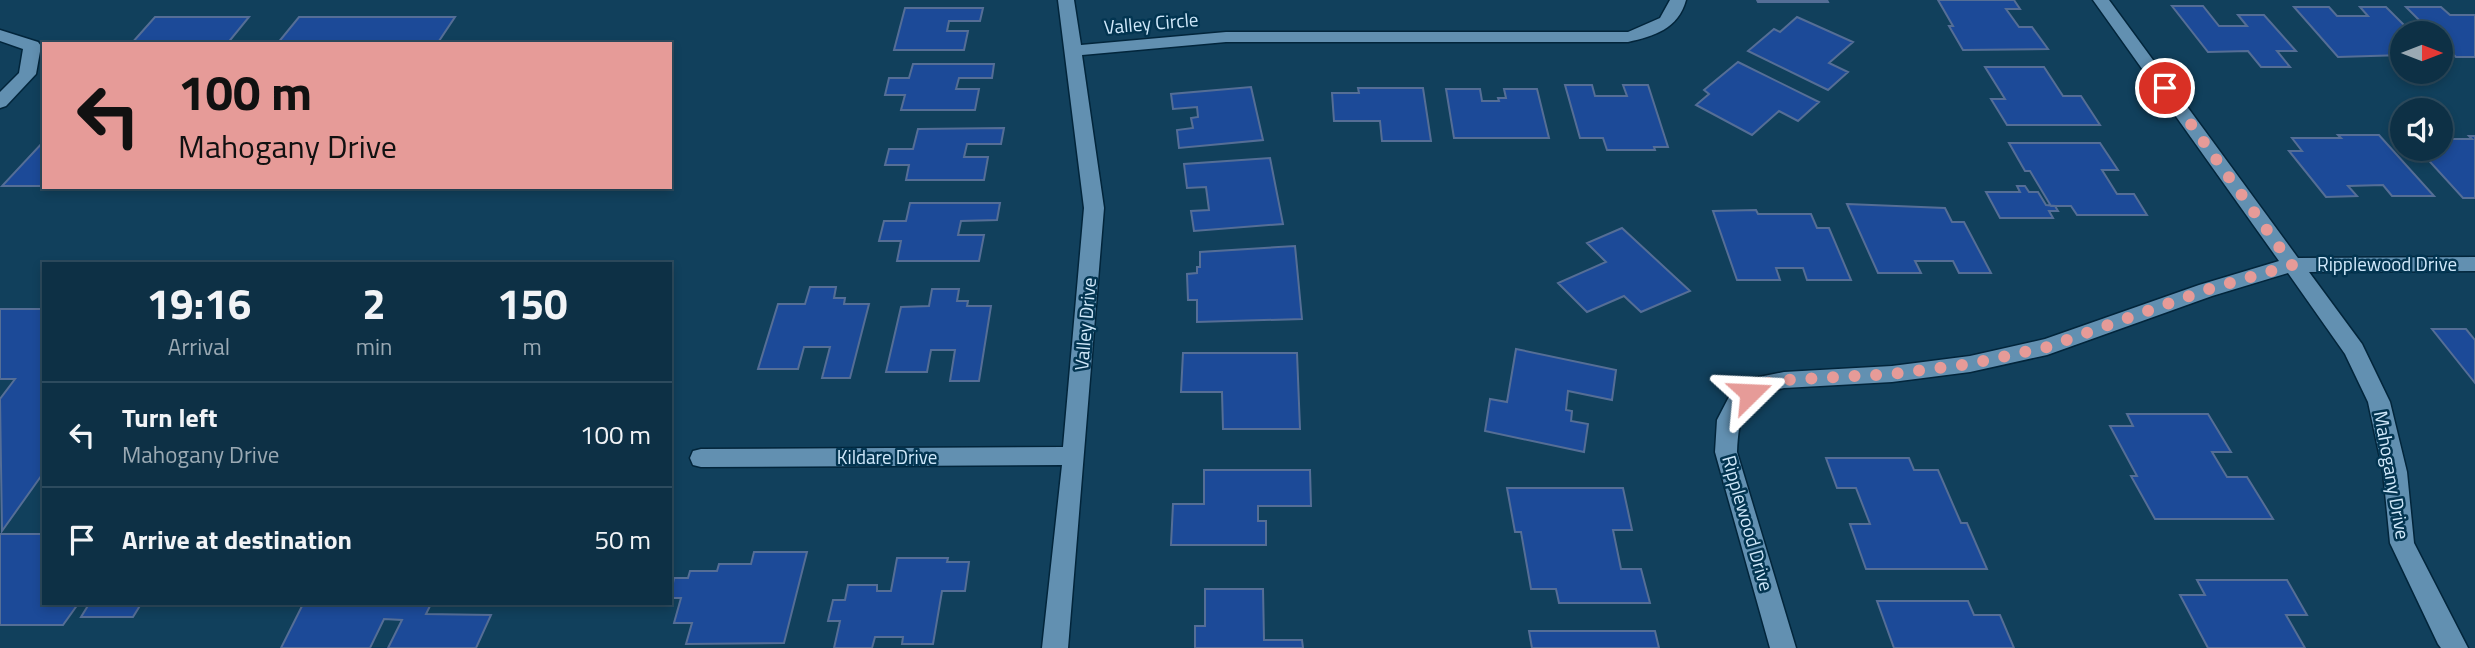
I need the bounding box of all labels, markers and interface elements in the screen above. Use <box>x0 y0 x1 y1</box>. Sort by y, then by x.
street label: Valley Circle <box>1102 4 1199 41</box>
north arrow <box>2390 21 2454 84</box>
map controls <box>2390 21 2453 161</box>
text: 100 m <box>178 54 312 129</box>
pin <box>2135 58 2195 118</box>
icon: arrive <box>2146 69 2184 107</box>
icon: left <box>63 70 154 161</box>
button: sound <box>2390 98 2453 161</box>
text: Mahogany Drive <box>178 122 397 170</box>
street label: Ripplewood Drive <box>2317 249 2457 278</box>
text: 19:16 <box>146 271 251 335</box>
text: 2 <box>362 271 386 335</box>
text: 150 <box>497 271 567 335</box>
street label: Valley Drive <box>1066 276 1103 372</box>
text: Arrival <box>168 329 230 364</box>
text: min <box>356 329 392 364</box>
text: m <box>523 329 542 364</box>
position arrow <box>1713 356 1787 430</box>
text: Turn left <box>122 398 217 437</box>
street label: Mahogany Drive <box>2367 408 2418 541</box>
text: 100 m <box>580 415 651 454</box>
icon: left <box>63 416 101 454</box>
text: Mahogany Drive <box>122 437 279 472</box>
street label: Kildare Drive <box>837 442 937 471</box>
street label: Ripplewood Drive <box>1715 452 1782 594</box>
text: Arrive at destination <box>122 520 352 559</box>
text: 50 m <box>594 520 651 559</box>
icon: arrive <box>63 521 101 559</box>

